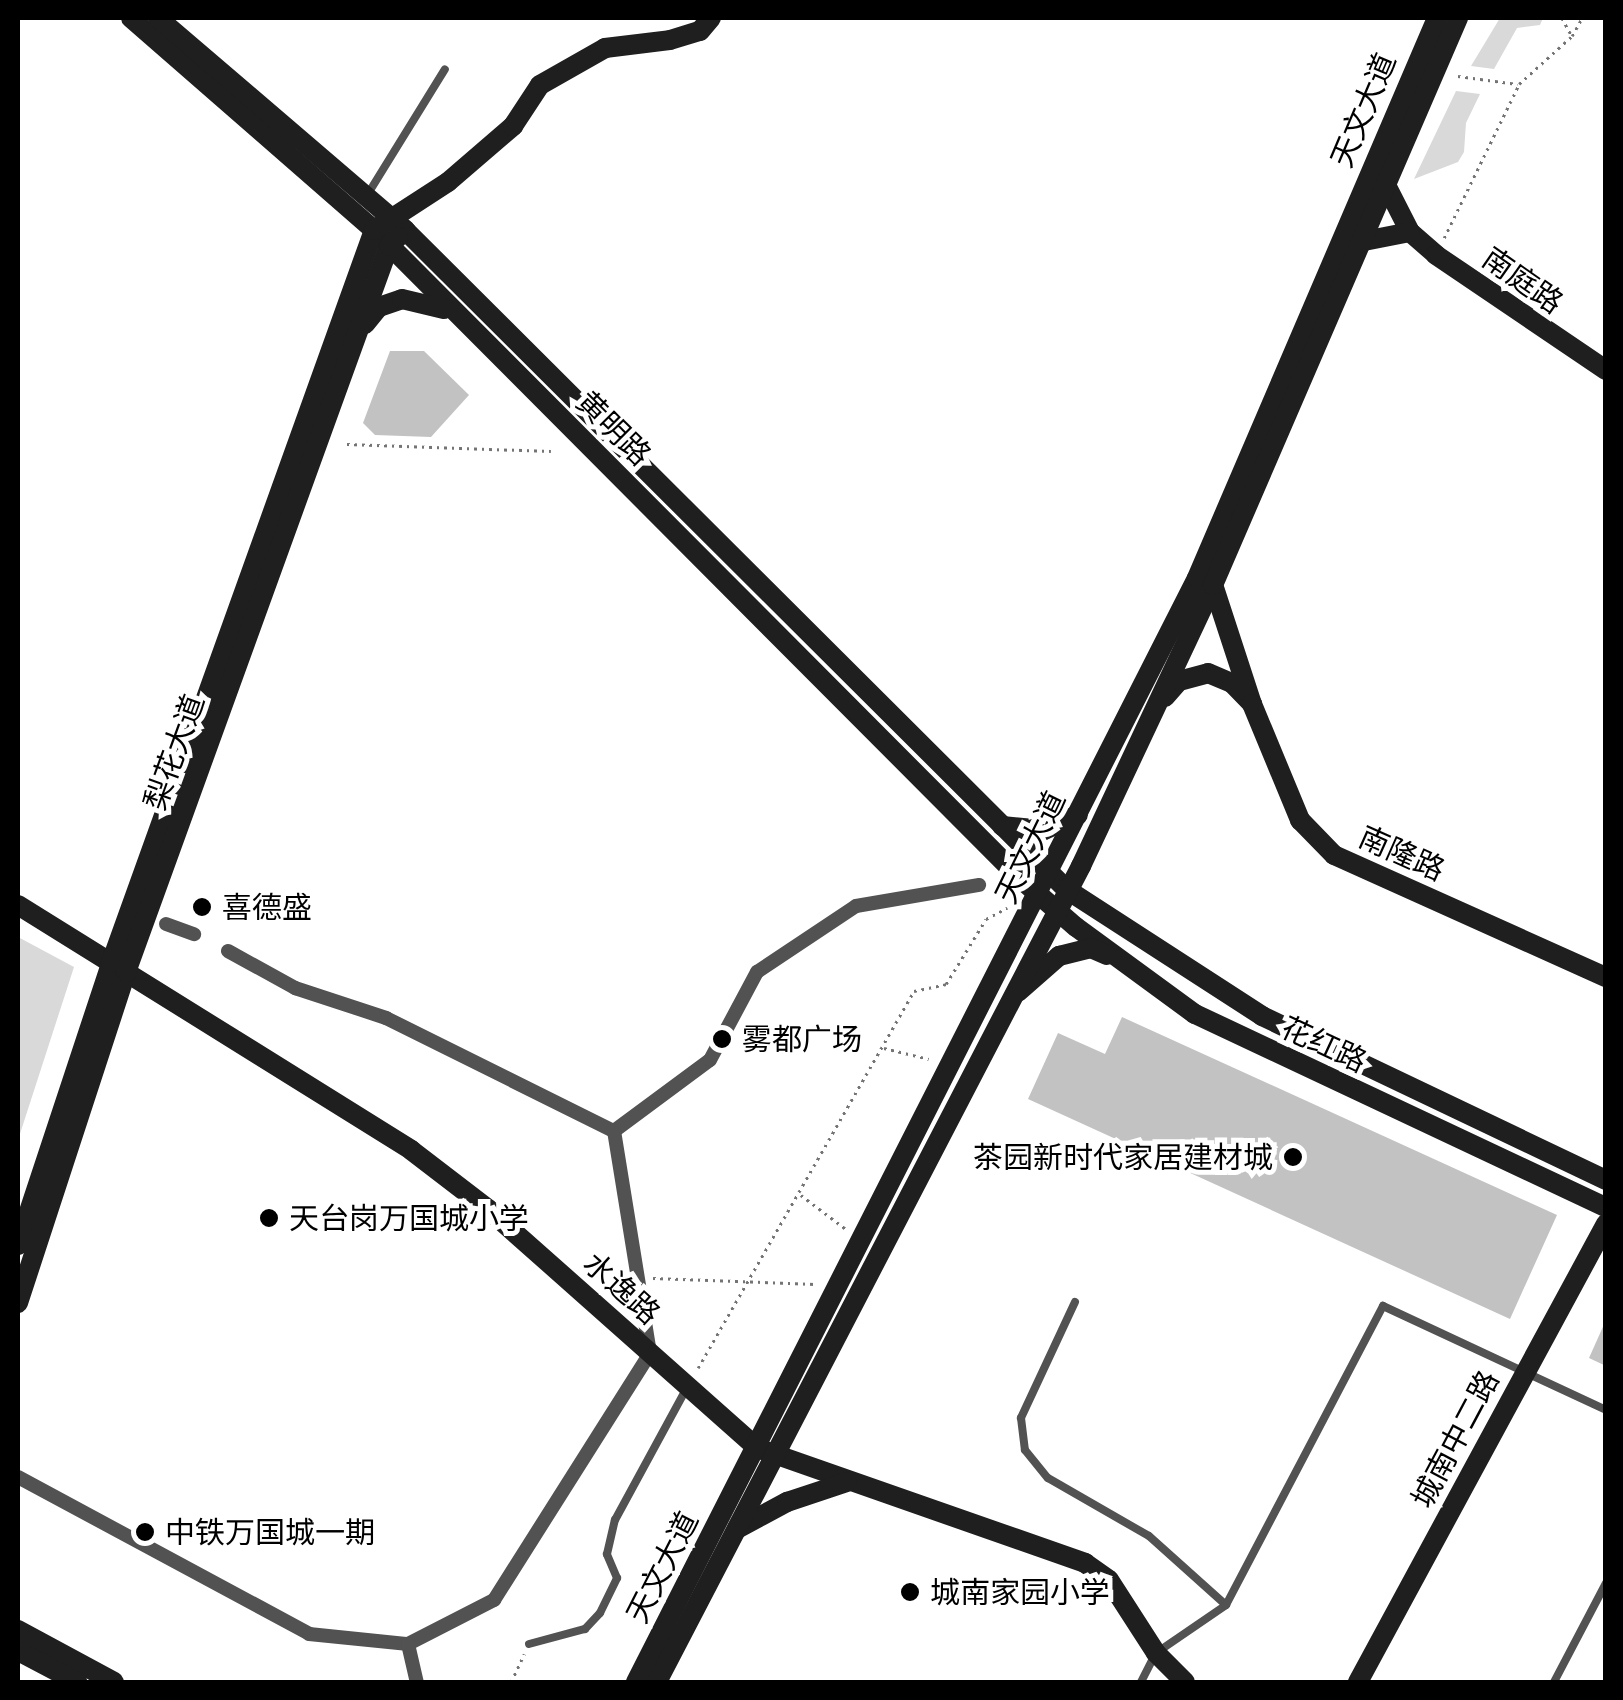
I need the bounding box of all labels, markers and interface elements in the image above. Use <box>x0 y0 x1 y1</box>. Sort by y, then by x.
street label: 天文大道 <box>1323 48 1403 172</box>
street label: 南庭路 <box>1476 239 1570 321</box>
street label: 黄明路 <box>569 383 659 473</box>
street label: 梨花大道 <box>137 689 211 815</box>
street label: 天文大道 <box>988 785 1072 909</box>
street label: 南隆路 <box>1354 818 1450 888</box>
place label: 喜德盛 <box>222 889 312 925</box>
marker: 喜德盛 <box>191 896 213 918</box>
street label: 花红路 <box>1276 1009 1372 1079</box>
place label: 雾都广场 <box>742 1021 862 1057</box>
marker: 雾都广场 <box>711 1028 733 1050</box>
place label: 茶园新时代家居建材城 <box>973 1139 1273 1175</box>
marker: 茶园新时代家居建材城 <box>1282 1146 1304 1168</box>
place label: 天台岗万国城小学 <box>289 1200 529 1236</box>
marker: 天台岗万国城小学 <box>258 1207 280 1229</box>
street label: 水逸路 <box>577 1245 667 1331</box>
street label: 城南中二路 <box>1404 1364 1506 1514</box>
street label: 天文大道 <box>619 1505 705 1629</box>
place label: 中铁万国城一期 <box>165 1514 375 1550</box>
marker: 中铁万国城一期 <box>134 1521 156 1543</box>
place label: 城南家园小学 <box>930 1574 1110 1610</box>
marker: 城南家园小学 <box>899 1581 921 1603</box>

